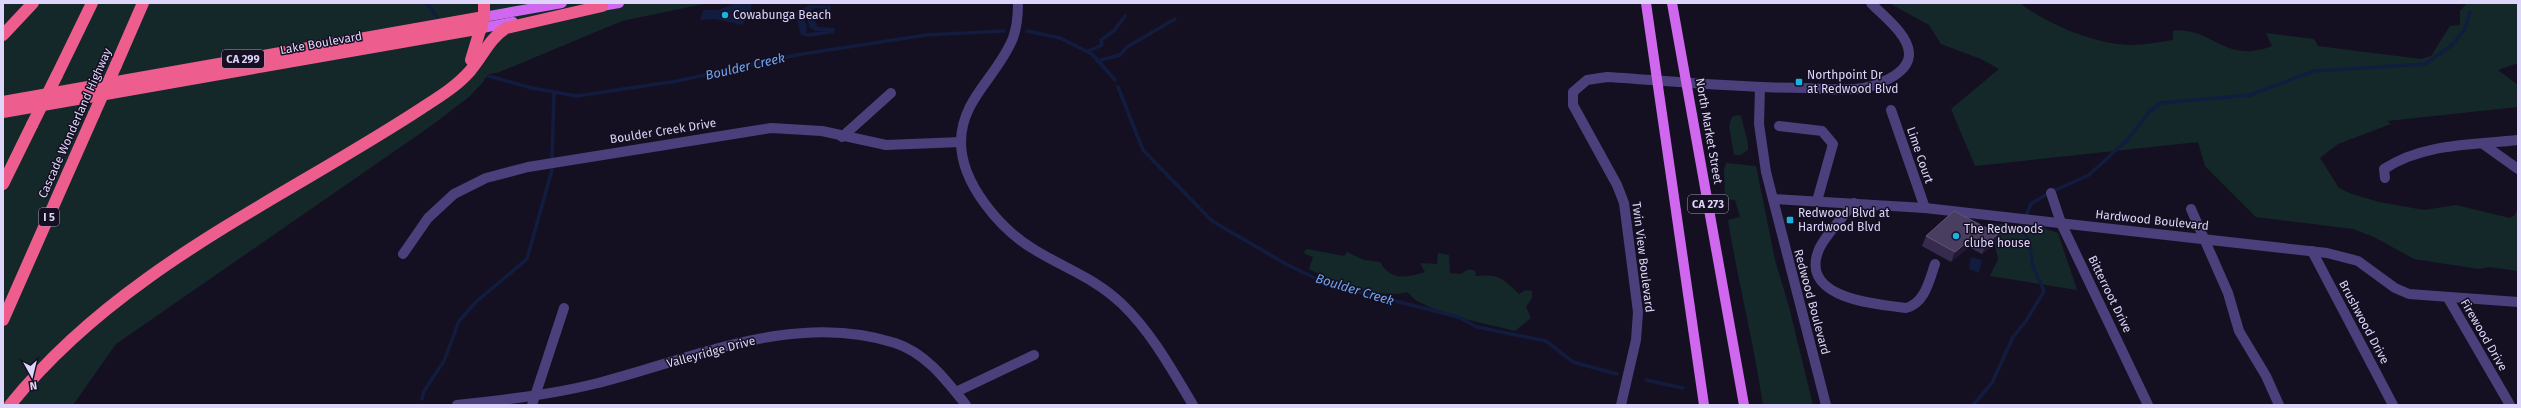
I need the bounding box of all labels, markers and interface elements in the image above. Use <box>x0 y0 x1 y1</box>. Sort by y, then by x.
place label: Cowabunga Beach <box>733 8 831 22</box>
marker: Cowabunga Beach <box>720 10 730 20</box>
street label: Lake Boulevard <box>279 29 363 57</box>
street label: Cascade Wonderland Highway <box>36 46 115 200</box>
road number: CA 299 <box>222 50 264 68</box>
water label: Boulder Creek <box>704 50 786 83</box>
place label: Northpoint Dr at Redwood Blvd <box>1807 68 1899 96</box>
street label: North Market Street <box>1693 77 1725 186</box>
marker: Northpoint Dr at Redwood Blvd <box>1794 77 1804 87</box>
street label: Boulder Creek Drive <box>609 116 717 146</box>
street label: Lime Court <box>1904 125 1936 186</box>
road number: CA 273 <box>1688 195 1728 213</box>
street label: Twin View Boulevard <box>1629 201 1657 313</box>
place label: Redwood Blvd at Hardwood Blvd <box>1798 206 1890 234</box>
street label: Hardwood Boulevard <box>2095 207 2209 233</box>
road number: I 5 <box>39 208 59 226</box>
marker: Redwood Blvd at Hardwood Blvd <box>1785 215 1795 225</box>
place label: The Redwoods clube house <box>1964 222 2044 250</box>
marker: The Redwoods clube house <box>1951 231 1961 241</box>
street label: Redwood Boulevard <box>1791 248 1833 356</box>
street label: Bitterroot Drive <box>2085 253 2135 335</box>
water label: Boulder Creek <box>1314 270 1396 309</box>
street label: Brushwood Drive <box>2336 278 2392 366</box>
street label: Firewood Drive <box>2458 297 2510 373</box>
street label: Valleyridge Drive <box>665 333 757 371</box>
north arrow <box>12 356 52 396</box>
text: N <box>29 378 38 392</box>

